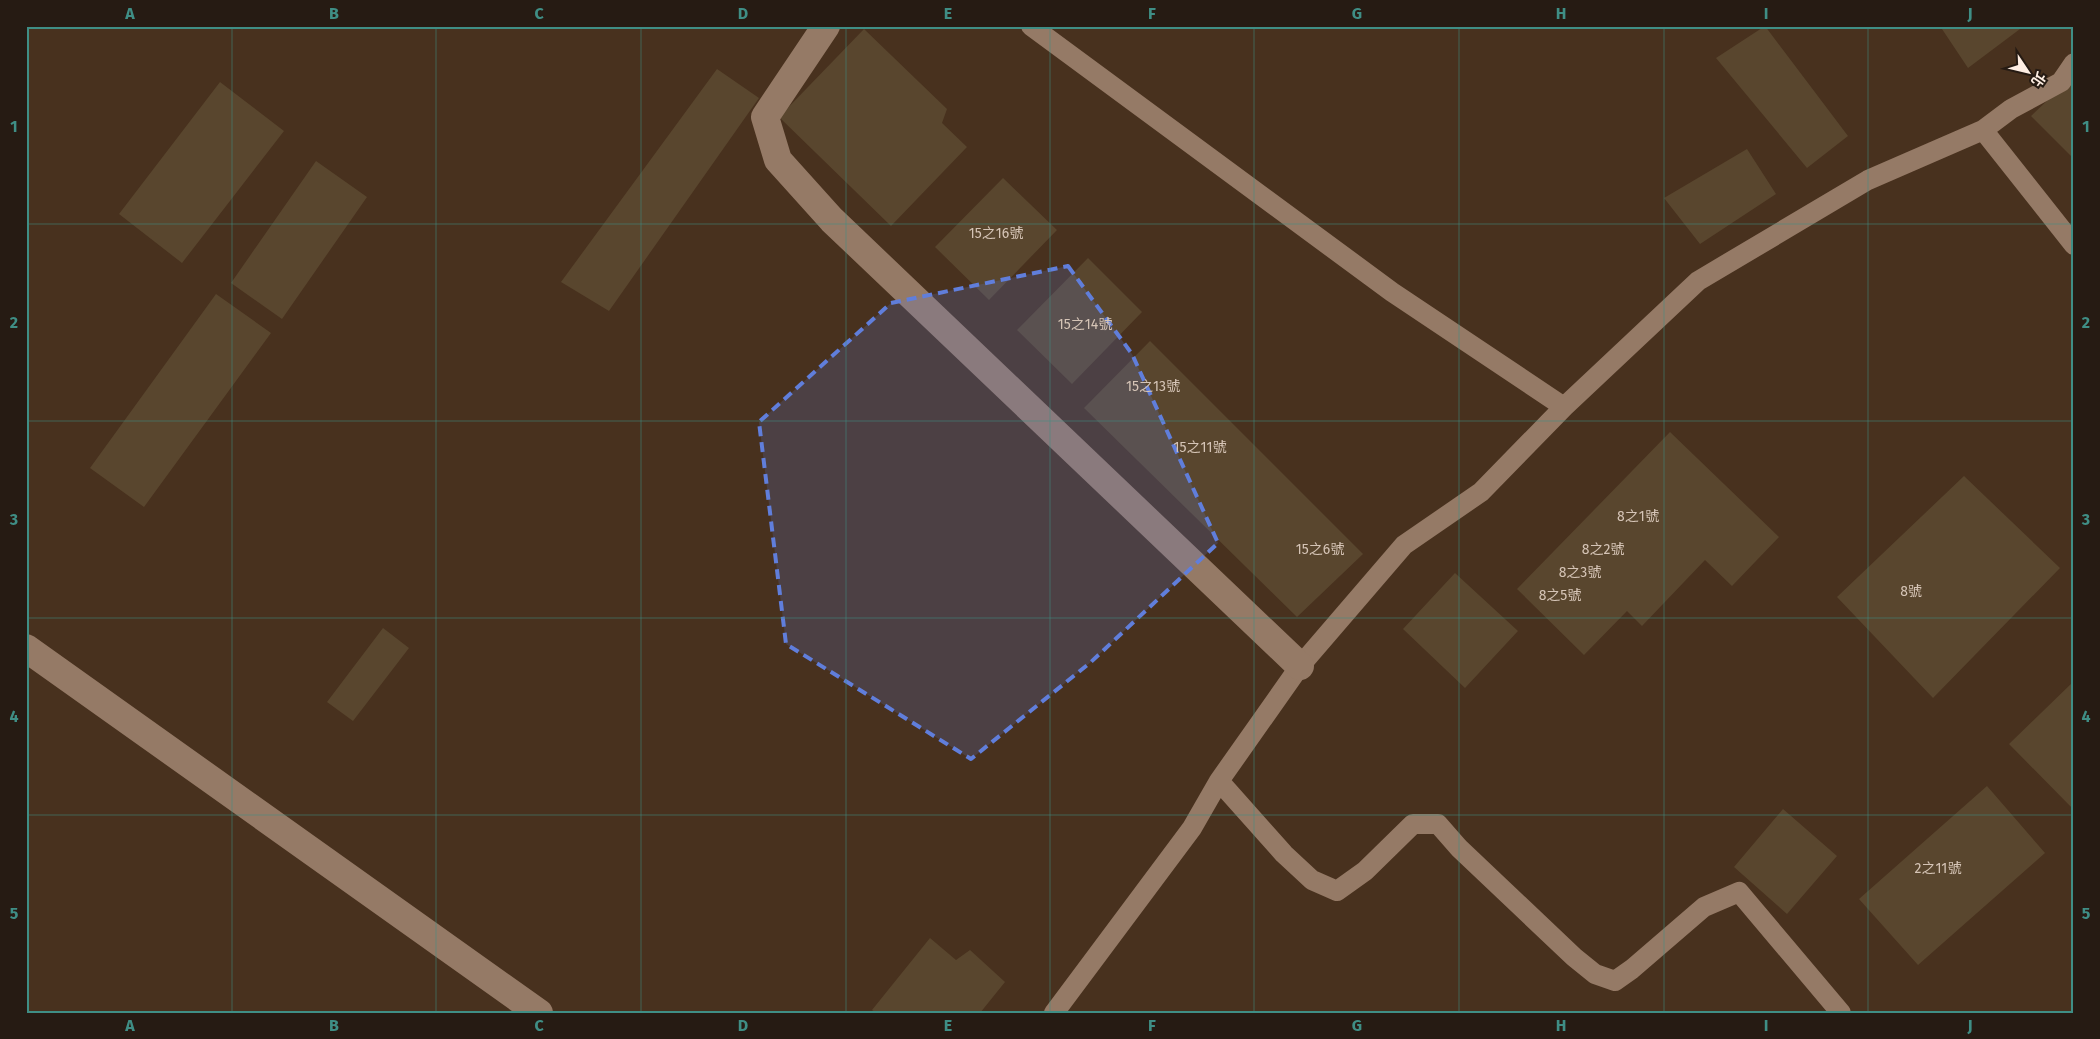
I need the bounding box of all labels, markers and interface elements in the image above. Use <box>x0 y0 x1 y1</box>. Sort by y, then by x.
text: A <box>124 4 135 23</box>
text: B <box>329 4 339 23</box>
text: C <box>534 4 544 23</box>
text: D <box>738 4 748 23</box>
text: E <box>944 4 952 23</box>
text: F <box>1148 4 1156 23</box>
text: G <box>1352 4 1362 23</box>
text: H <box>1556 4 1566 23</box>
text: I <box>1764 4 1768 23</box>
text: J <box>1966 4 1973 23</box>
north arrow <box>2002 48 2052 98</box>
text: 北 <box>2027 69 2049 90</box>
text: 1 <box>10 117 18 136</box>
text: 1 <box>2082 117 2090 136</box>
house number: 15之16號 <box>969 225 1023 242</box>
text: 2 <box>10 313 18 332</box>
text: 2 <box>2082 313 2090 332</box>
house number: 15之14號 <box>1058 316 1112 333</box>
house number: 15之13號 <box>1126 378 1180 395</box>
house number: 15之11號 <box>1173 439 1227 456</box>
house number: 8之1號 <box>1617 508 1659 525</box>
text: 3 <box>9 510 18 529</box>
text: 3 <box>2081 510 2090 529</box>
house number: 15之6號 <box>1296 541 1344 558</box>
house number: 8之2號 <box>1582 541 1624 558</box>
house number: 8之3號 <box>1559 564 1601 581</box>
house number: 8號 <box>1900 583 1922 600</box>
house number: 8之5號 <box>1539 587 1581 604</box>
text: 4 <box>9 707 19 726</box>
text: 4 <box>2081 707 2091 726</box>
house number: 2之11號 <box>1915 860 1961 877</box>
text: 5 <box>10 904 19 923</box>
text: 5 <box>2082 904 2091 923</box>
text: A <box>124 1016 135 1035</box>
text: B <box>329 1016 339 1035</box>
text: C <box>534 1016 544 1035</box>
text: D <box>738 1016 748 1035</box>
text: E <box>944 1016 952 1035</box>
text: F <box>1148 1016 1156 1035</box>
text: G <box>1352 1016 1362 1035</box>
text: H <box>1556 1016 1566 1035</box>
text: I <box>1764 1016 1768 1035</box>
text: J <box>1966 1016 1973 1035</box>

